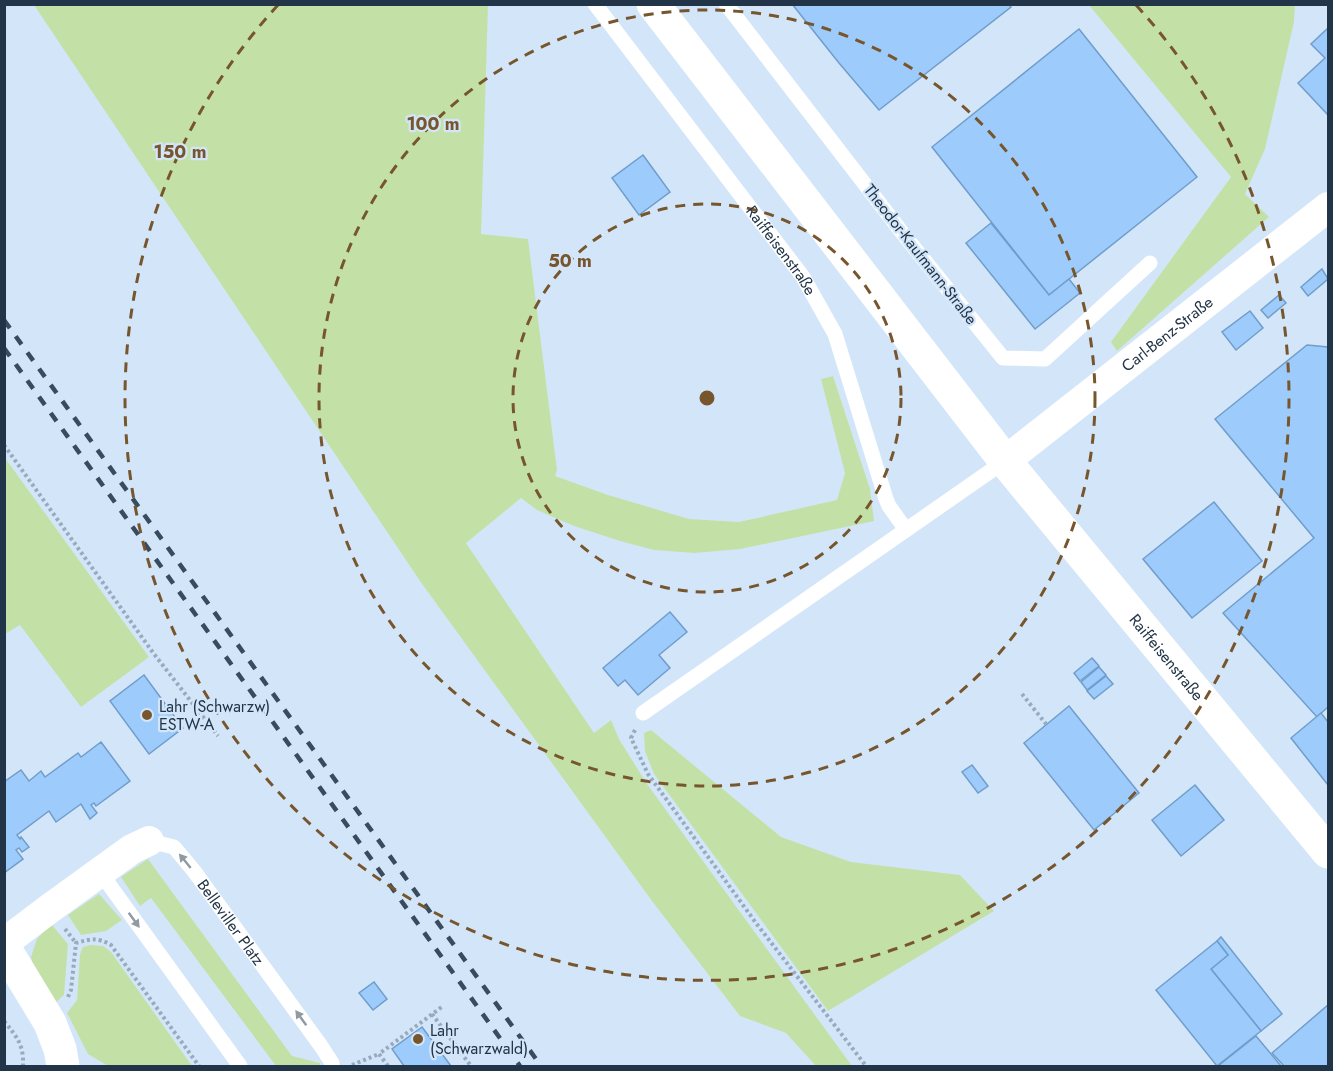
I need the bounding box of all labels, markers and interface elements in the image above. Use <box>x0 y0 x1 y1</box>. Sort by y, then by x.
text: 100 m <box>406 111 460 137</box>
text: 150 m <box>154 139 206 165</box>
street label: Theodor-Kaufmann-Straße <box>858 179 983 329</box>
street label: Raiffeisenstraße <box>741 201 822 299</box>
text: 50 m <box>548 248 592 274</box>
street label: Carl-Benz-Straße <box>1117 291 1218 377</box>
centre of rings <box>697 388 717 408</box>
street label: Raiffeisenstraße <box>1124 609 1209 706</box>
place label: Lahr (Schwarzw) ESTW-A <box>159 695 270 736</box>
marker: Lahr (Schwarzw) ESTW-A <box>140 708 154 722</box>
one-way arrow <box>179 853 192 869</box>
street label: Belleviller Platz <box>192 875 270 971</box>
one-way arrow <box>128 911 140 927</box>
one-way arrow <box>295 1010 307 1026</box>
place label: Lahr (Schwarzwald) <box>430 1019 528 1060</box>
marker: Lahr (Schwarzwald) <box>411 1032 425 1046</box>

